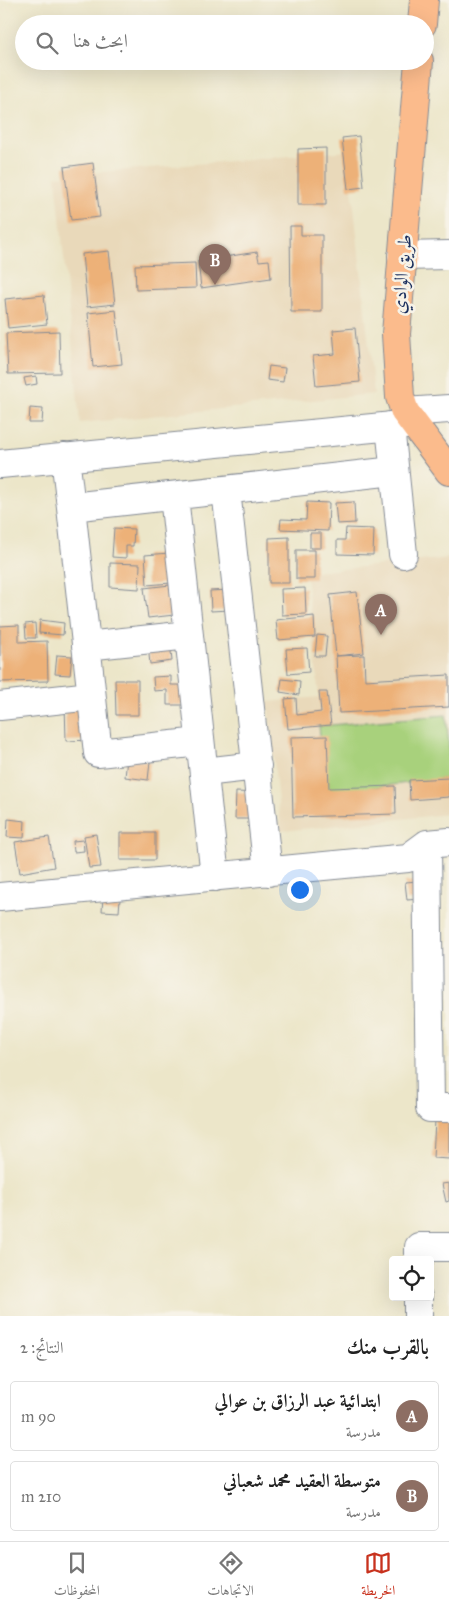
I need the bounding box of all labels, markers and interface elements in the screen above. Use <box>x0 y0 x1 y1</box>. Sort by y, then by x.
search box <box>15 15 434 70</box>
icon: search <box>33 29 61 57</box>
text: ابحث هنا <box>73 29 128 52</box>
street label: طريق الوادي <box>387 233 420 315</box>
pin: B <box>199 244 231 285</box>
pin: A <box>365 594 397 635</box>
your location <box>287 877 313 903</box>
map controls <box>389 1256 434 1301</box>
button: locate <box>389 1256 434 1301</box>
text: بالقرب منك <box>347 1334 429 1360</box>
text: النتائج: 2 <box>20 1338 63 1357</box>
text: ابتدائية عبد الرزاق بن عوالي <box>215 1389 381 1412</box>
text: 90 m <box>21 1407 56 1426</box>
text: A <box>407 1407 417 1426</box>
text: مدرسة <box>346 1422 381 1441</box>
text: متوسطة العقيد محمد شعباني <box>223 1469 381 1492</box>
text: 210 m <box>21 1487 61 1506</box>
text: B <box>407 1487 417 1506</box>
text: مدرسة <box>346 1502 381 1521</box>
tab: المحفوظات <box>54 1549 100 1604</box>
tab: الاتجاهات <box>207 1549 254 1604</box>
tab: الخريطة <box>361 1549 395 1604</box>

